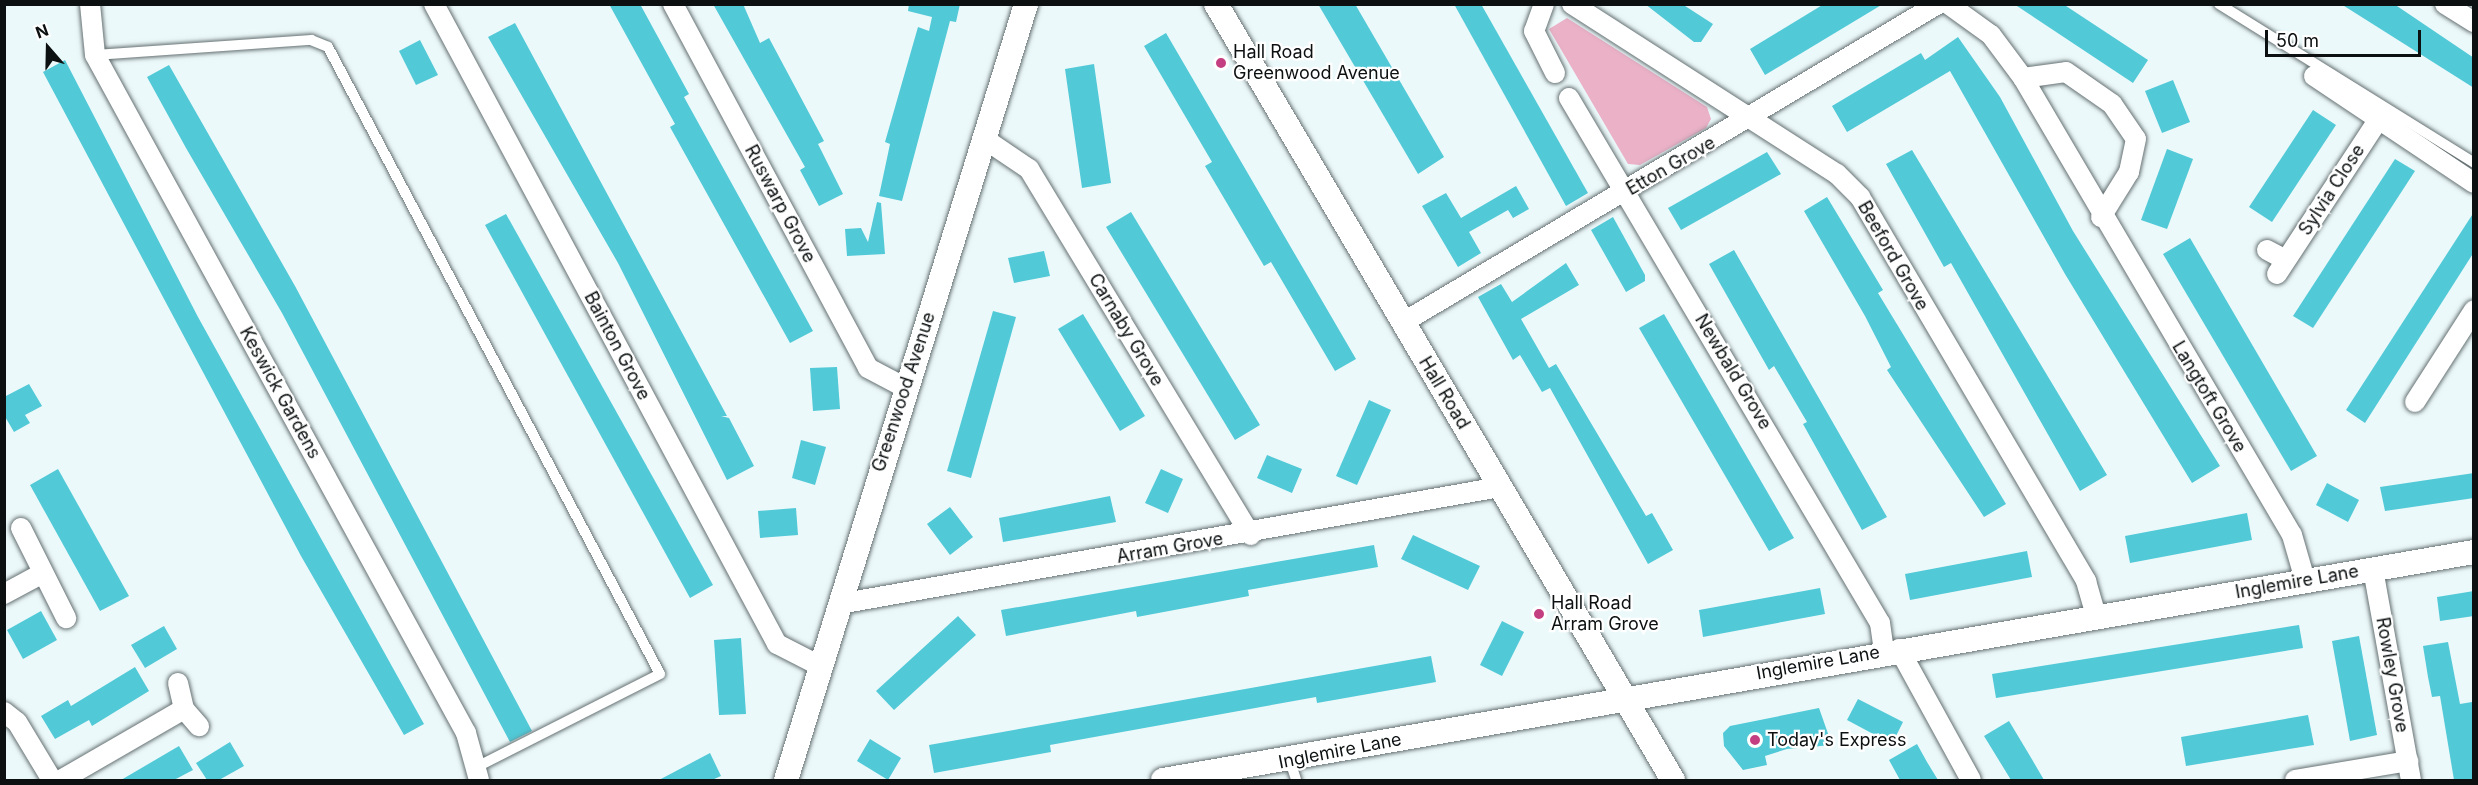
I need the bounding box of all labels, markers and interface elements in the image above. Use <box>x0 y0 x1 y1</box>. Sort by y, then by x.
north arrow <box>18 18 78 78</box>
scale bar <box>2268 18 2424 56</box>
text: N <box>33 20 51 43</box>
text: 50 m <box>2276 30 2319 51</box>
place label: Hall Road Greenwood Avenue <box>1233 42 1400 84</box>
marker: Hall Road Greenwood Avenue <box>1214 56 1228 70</box>
street label: Etton Grove <box>1623 132 1719 200</box>
street label: Sylvia Close <box>2295 140 2369 240</box>
street label: Ruswarp Grove <box>740 141 820 267</box>
street label: Beeford Grove <box>1853 197 1933 315</box>
street label: Carnaby Grove <box>1084 270 1168 390</box>
street label: Bainton Grove <box>579 288 655 404</box>
street label: Greenwood Avenue <box>868 309 940 475</box>
street label: Newbald Grove <box>1690 310 1776 434</box>
street label: Keswick Gardens <box>235 323 325 463</box>
street label: Langtoft Grove <box>2167 337 2251 457</box>
street label: Hall Road <box>1414 353 1474 433</box>
street label: Arram Grove <box>1115 528 1225 568</box>
street label: Inglemire Lane <box>2234 561 2360 603</box>
place label: Hall Road Arram Grove <box>1551 593 1659 636</box>
marker: Hall Road Arram Grove <box>1532 607 1546 621</box>
street label: Rowley Grove <box>2371 616 2413 734</box>
street label: Inglemire Lane <box>1755 642 1881 684</box>
street label: Inglemire Lane <box>1277 728 1403 774</box>
place label: Today's Express <box>1767 729 1907 751</box>
marker: Today's Express <box>1748 733 1762 747</box>

